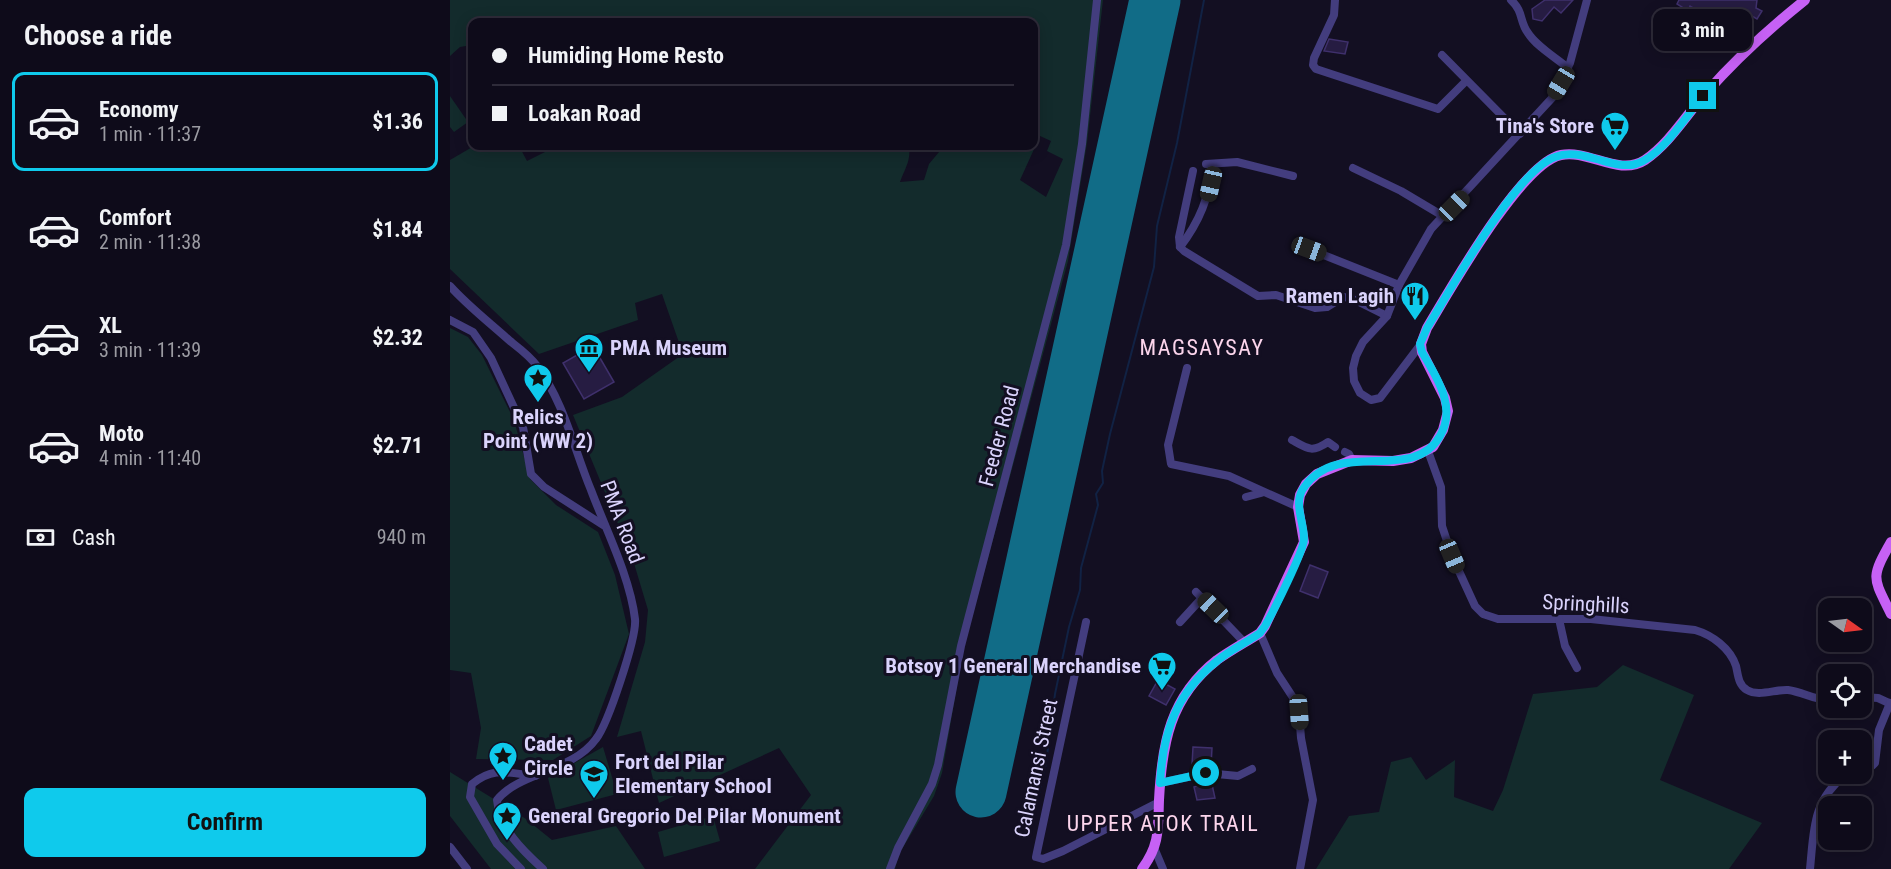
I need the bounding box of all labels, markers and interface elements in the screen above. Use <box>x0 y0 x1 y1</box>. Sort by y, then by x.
callout: 3 min <box>1654 9 1752 51</box>
text: 3 min <box>1680 18 1725 42</box>
text: Choose a ride <box>24 20 172 52</box>
text: Humiding Home Resto <box>528 43 724 68</box>
car <box>1544 63 1578 103</box>
route end <box>1689 82 1716 109</box>
icon: car <box>27 95 81 149</box>
text: Economy <box>99 97 179 122</box>
text: Loakan Road <box>528 101 641 126</box>
text: $1.36 <box>372 109 423 134</box>
supermarket icon: Tina's Store <box>1599 110 1631 152</box>
place label: Tina's Store <box>1496 114 1594 138</box>
text: 1 min · 11:37 <box>99 122 201 146</box>
car <box>1198 164 1224 204</box>
car <box>1435 187 1473 225</box>
icon: car <box>27 203 81 257</box>
text: Comfort <box>99 205 172 230</box>
text: $1.84 <box>372 217 423 242</box>
text: 2 min · 11:38 <box>99 230 201 254</box>
car <box>1289 234 1329 264</box>
restaurant icon: Ramen Lagih <box>1399 280 1431 322</box>
place label: Ramen Lagih <box>1286 284 1394 308</box>
icon: car <box>27 311 81 365</box>
text: XL <box>99 313 122 338</box>
text: $2.32 <box>372 325 423 350</box>
museum icon: PMA Museum <box>573 332 605 374</box>
district label: MAGSAYSAY <box>1140 335 1264 360</box>
place label: PMA Museum <box>610 336 727 360</box>
text: 3 min · 11:39 <box>99 338 201 362</box>
place icon: Relics Point (WW 2) <box>522 362 554 404</box>
street label: Feeder Road <box>974 383 1024 489</box>
place label: Relics Point (WW 2) <box>483 405 593 453</box>
icon: car <box>27 419 81 473</box>
text: Moto <box>99 421 144 446</box>
text: $2.71 <box>372 433 423 458</box>
text: 4 min · 11:40 <box>99 446 201 470</box>
street label: PMA Road <box>595 477 649 567</box>
icon: cash <box>24 521 57 554</box>
text: Cash <box>72 525 116 550</box>
text: 940 m <box>377 525 426 549</box>
car <box>1437 536 1467 576</box>
car <box>1194 589 1232 627</box>
street label: Springhills <box>1542 590 1630 618</box>
north arrow <box>1818 598 1872 652</box>
map controls <box>1818 598 1872 850</box>
supermarket icon: Botsoy 1 General Merchandise <box>1146 650 1178 692</box>
place label: Botsoy 1 General Merchandise <box>885 654 1141 678</box>
button: locate <box>1818 664 1872 718</box>
car <box>1289 693 1309 731</box>
street label: Calamansi Street <box>1010 696 1062 840</box>
button: + <box>1818 730 1872 784</box>
place label: Cadet Circle <box>524 732 573 780</box>
place icon: Cadet Circle <box>487 740 519 782</box>
place label: Fort del Pilar Elementary School <box>615 750 772 798</box>
school or university icon: Fort del Pilar Elementary School <box>578 758 610 800</box>
route start <box>1192 759 1219 786</box>
button: Confirm <box>24 788 426 857</box>
button: − <box>1818 796 1872 850</box>
place icon: General Gregorio Del Pilar Monument <box>491 800 523 842</box>
place label: General Gregorio Del Pilar Monument <box>528 804 841 828</box>
district label: UPPER ATOK TRAIL <box>1067 811 1259 836</box>

